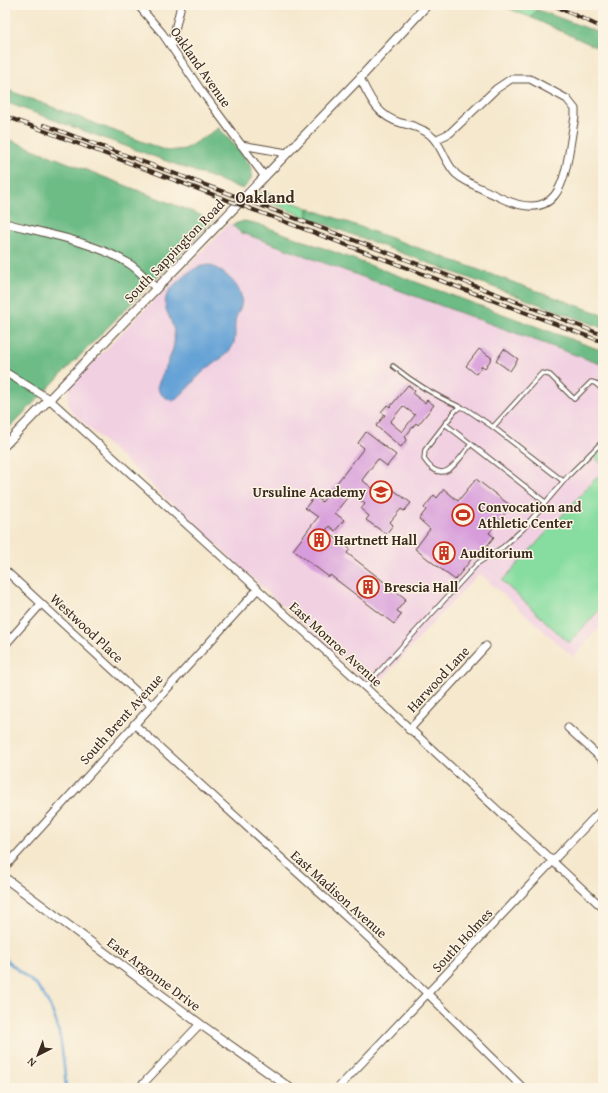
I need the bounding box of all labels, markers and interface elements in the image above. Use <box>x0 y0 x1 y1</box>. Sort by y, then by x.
street label: Oakland Avenue <box>166 23 236 112</box>
district label: Oakland <box>235 185 295 209</box>
street label: South Sappington Road <box>119 194 229 307</box>
school or university icon: Ursuline Academy <box>368 479 394 505</box>
place label: Ursuline Academy <box>253 482 367 502</box>
place label: Convocation and Athletic Center <box>478 497 582 533</box>
sports icon: Convocation and Athletic Center <box>450 502 476 528</box>
building icon: Hartnett Hall <box>306 527 332 553</box>
place label: Hartnett Hall <box>334 530 418 550</box>
building icon: Auditorium <box>431 540 457 566</box>
place label: Auditorium <box>460 543 533 563</box>
building icon: Brescia Hall <box>355 574 381 600</box>
place label: Brescia Hall <box>384 577 459 597</box>
street label: Westwood Place <box>46 589 128 668</box>
street label: East Monroe Avenue <box>285 597 387 692</box>
street label: Harwood Lane <box>402 641 474 717</box>
street label: South Brent Avenue <box>75 669 168 769</box>
street label: East Madison Avenue <box>286 845 392 943</box>
street label: South Holmes <box>427 903 497 977</box>
street label: East Argonne Drive <box>103 932 205 1016</box>
north arrow <box>18 1035 58 1075</box>
text: N <box>23 1054 39 1071</box>

